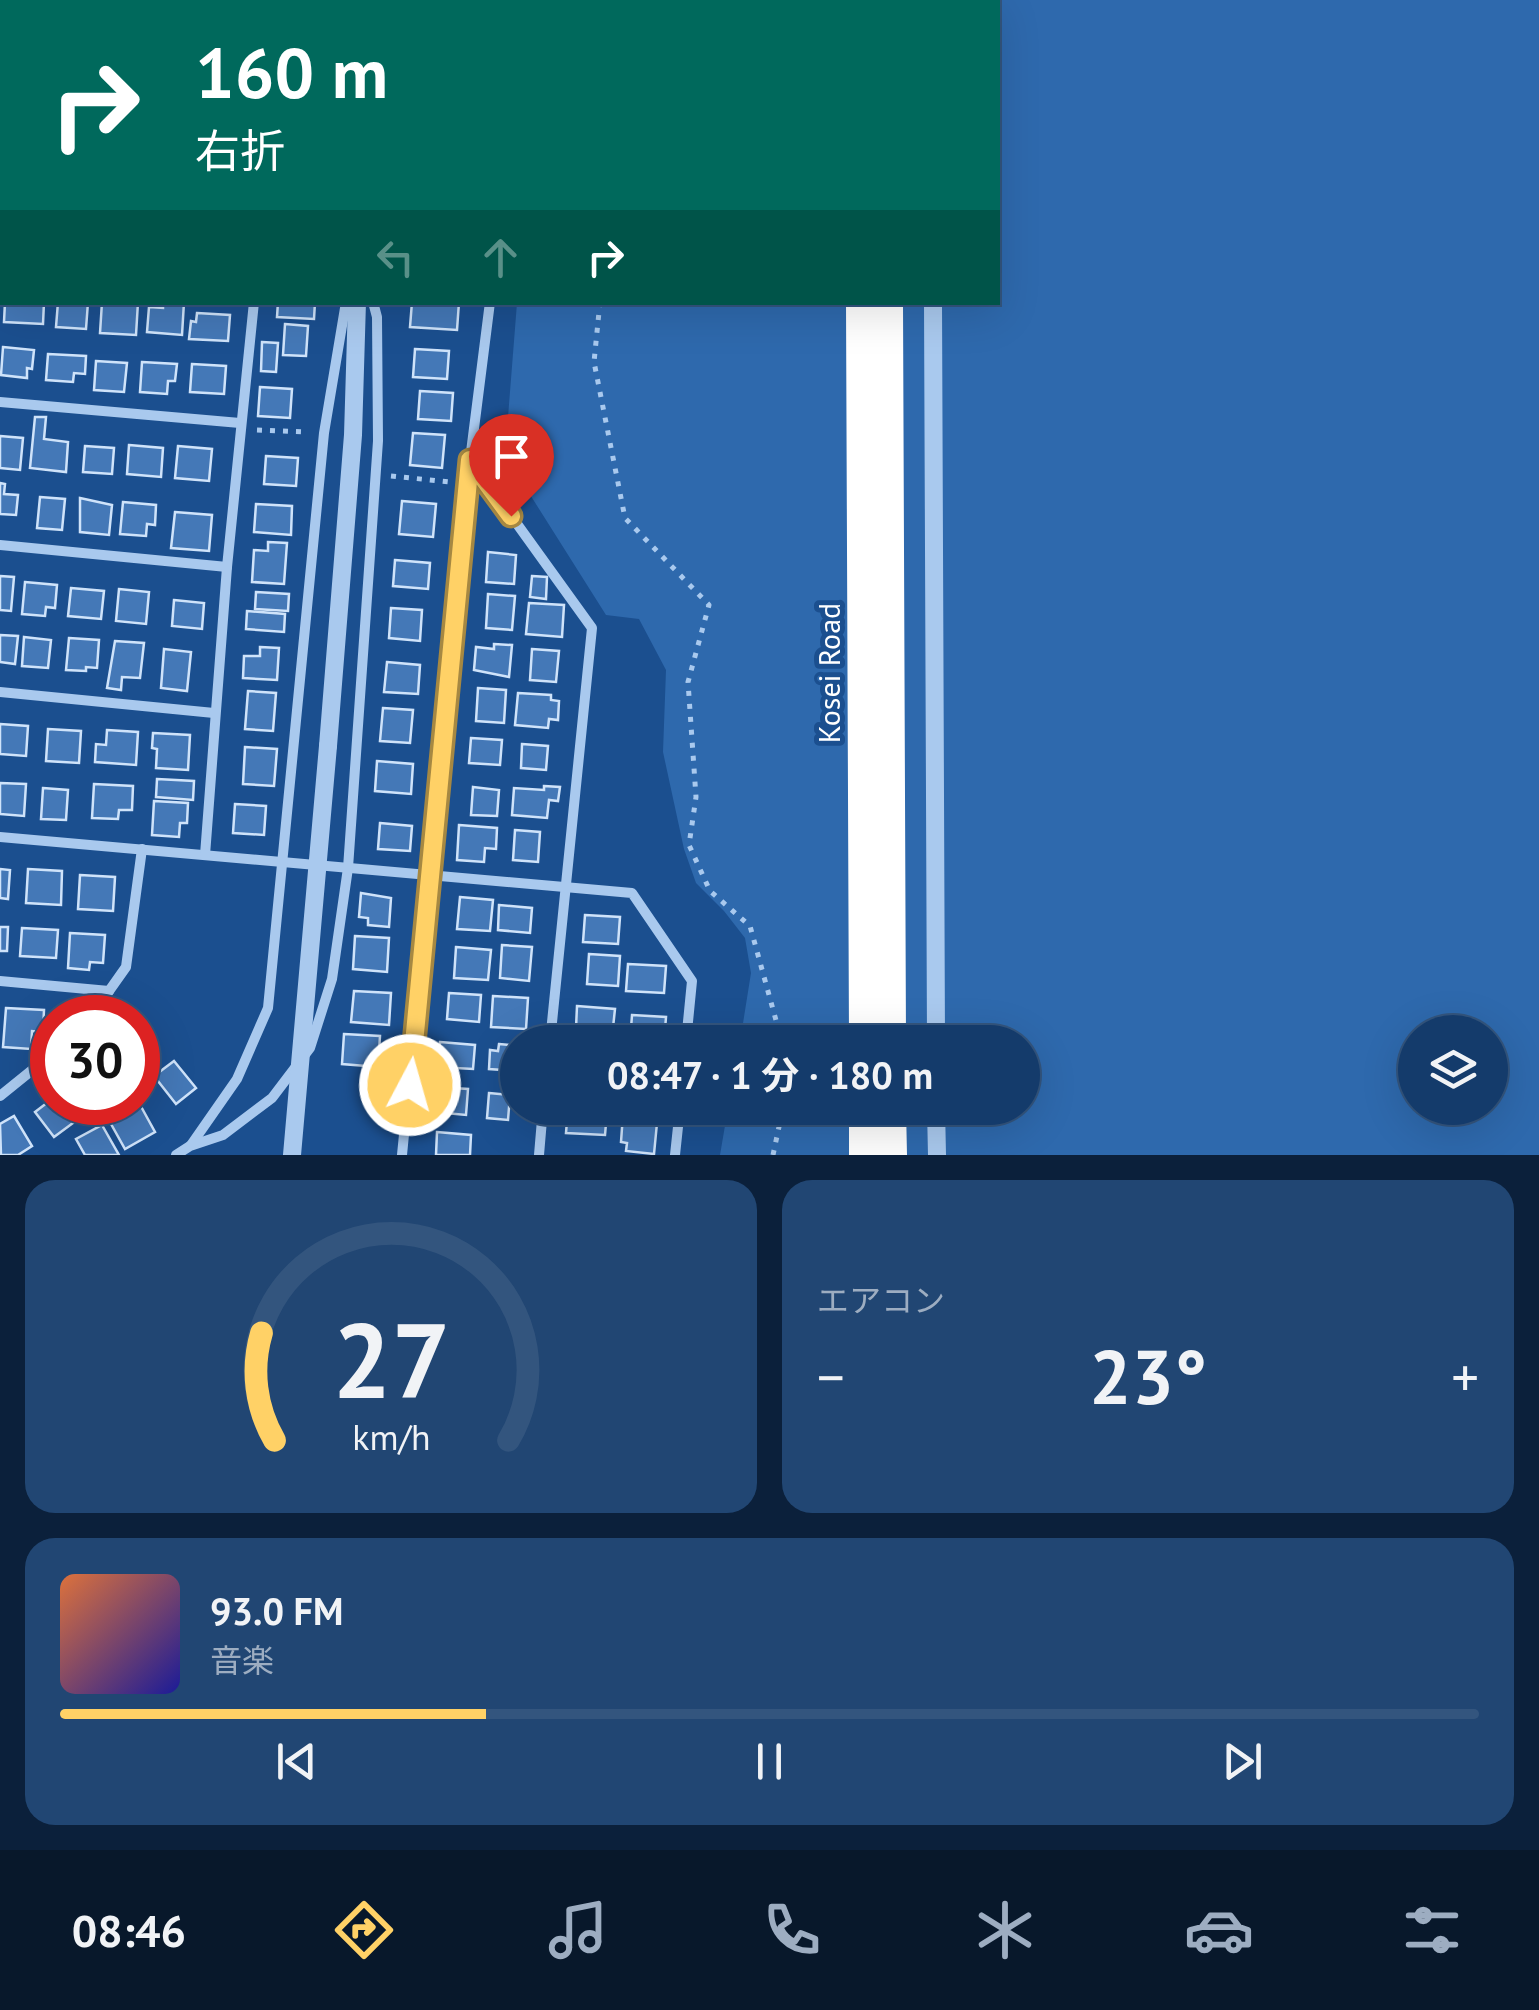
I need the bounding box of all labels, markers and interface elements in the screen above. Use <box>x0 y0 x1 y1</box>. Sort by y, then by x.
text: 160 m <box>195 27 388 117</box>
icon: right <box>30 40 160 170</box>
text: 右折 <box>195 121 285 179</box>
icon: left <box>368 230 423 285</box>
icon: ahead <box>473 230 528 285</box>
icon: right <box>578 230 633 285</box>
pin <box>469 414 554 517</box>
icon: arrive <box>484 429 539 484</box>
street label: Kosei Road <box>809 603 848 743</box>
speed limit sign: 30 <box>30 995 160 1125</box>
map controls <box>1398 1015 1508 1125</box>
button: layers <box>1398 1015 1508 1125</box>
position arrow <box>358 1033 462 1137</box>
text: 08:47 · 1 分 · 180 m <box>607 1050 933 1099</box>
text: エアコン <box>817 1279 945 1321</box>
text: 27 <box>332 1292 450 1427</box>
text: 23° <box>1089 1328 1207 1425</box>
text: − <box>817 1341 845 1412</box>
text: + <box>1451 1341 1479 1412</box>
text: km/h <box>352 1414 430 1460</box>
text: 93.0 FM <box>210 1586 343 1635</box>
text: 音楽 <box>210 1639 274 1681</box>
icon: previous <box>269 1734 324 1789</box>
icon: pause <box>742 1734 797 1789</box>
icon: next <box>1215 1734 1270 1789</box>
icon: directions <box>329 1895 399 1965</box>
icon: music <box>543 1895 613 1965</box>
icon: phone <box>757 1895 827 1965</box>
icon: climate <box>970 1895 1040 1965</box>
icon: car <box>1184 1895 1254 1965</box>
icon: filters <box>1397 1895 1467 1965</box>
text: 08:46 <box>72 1901 186 1959</box>

